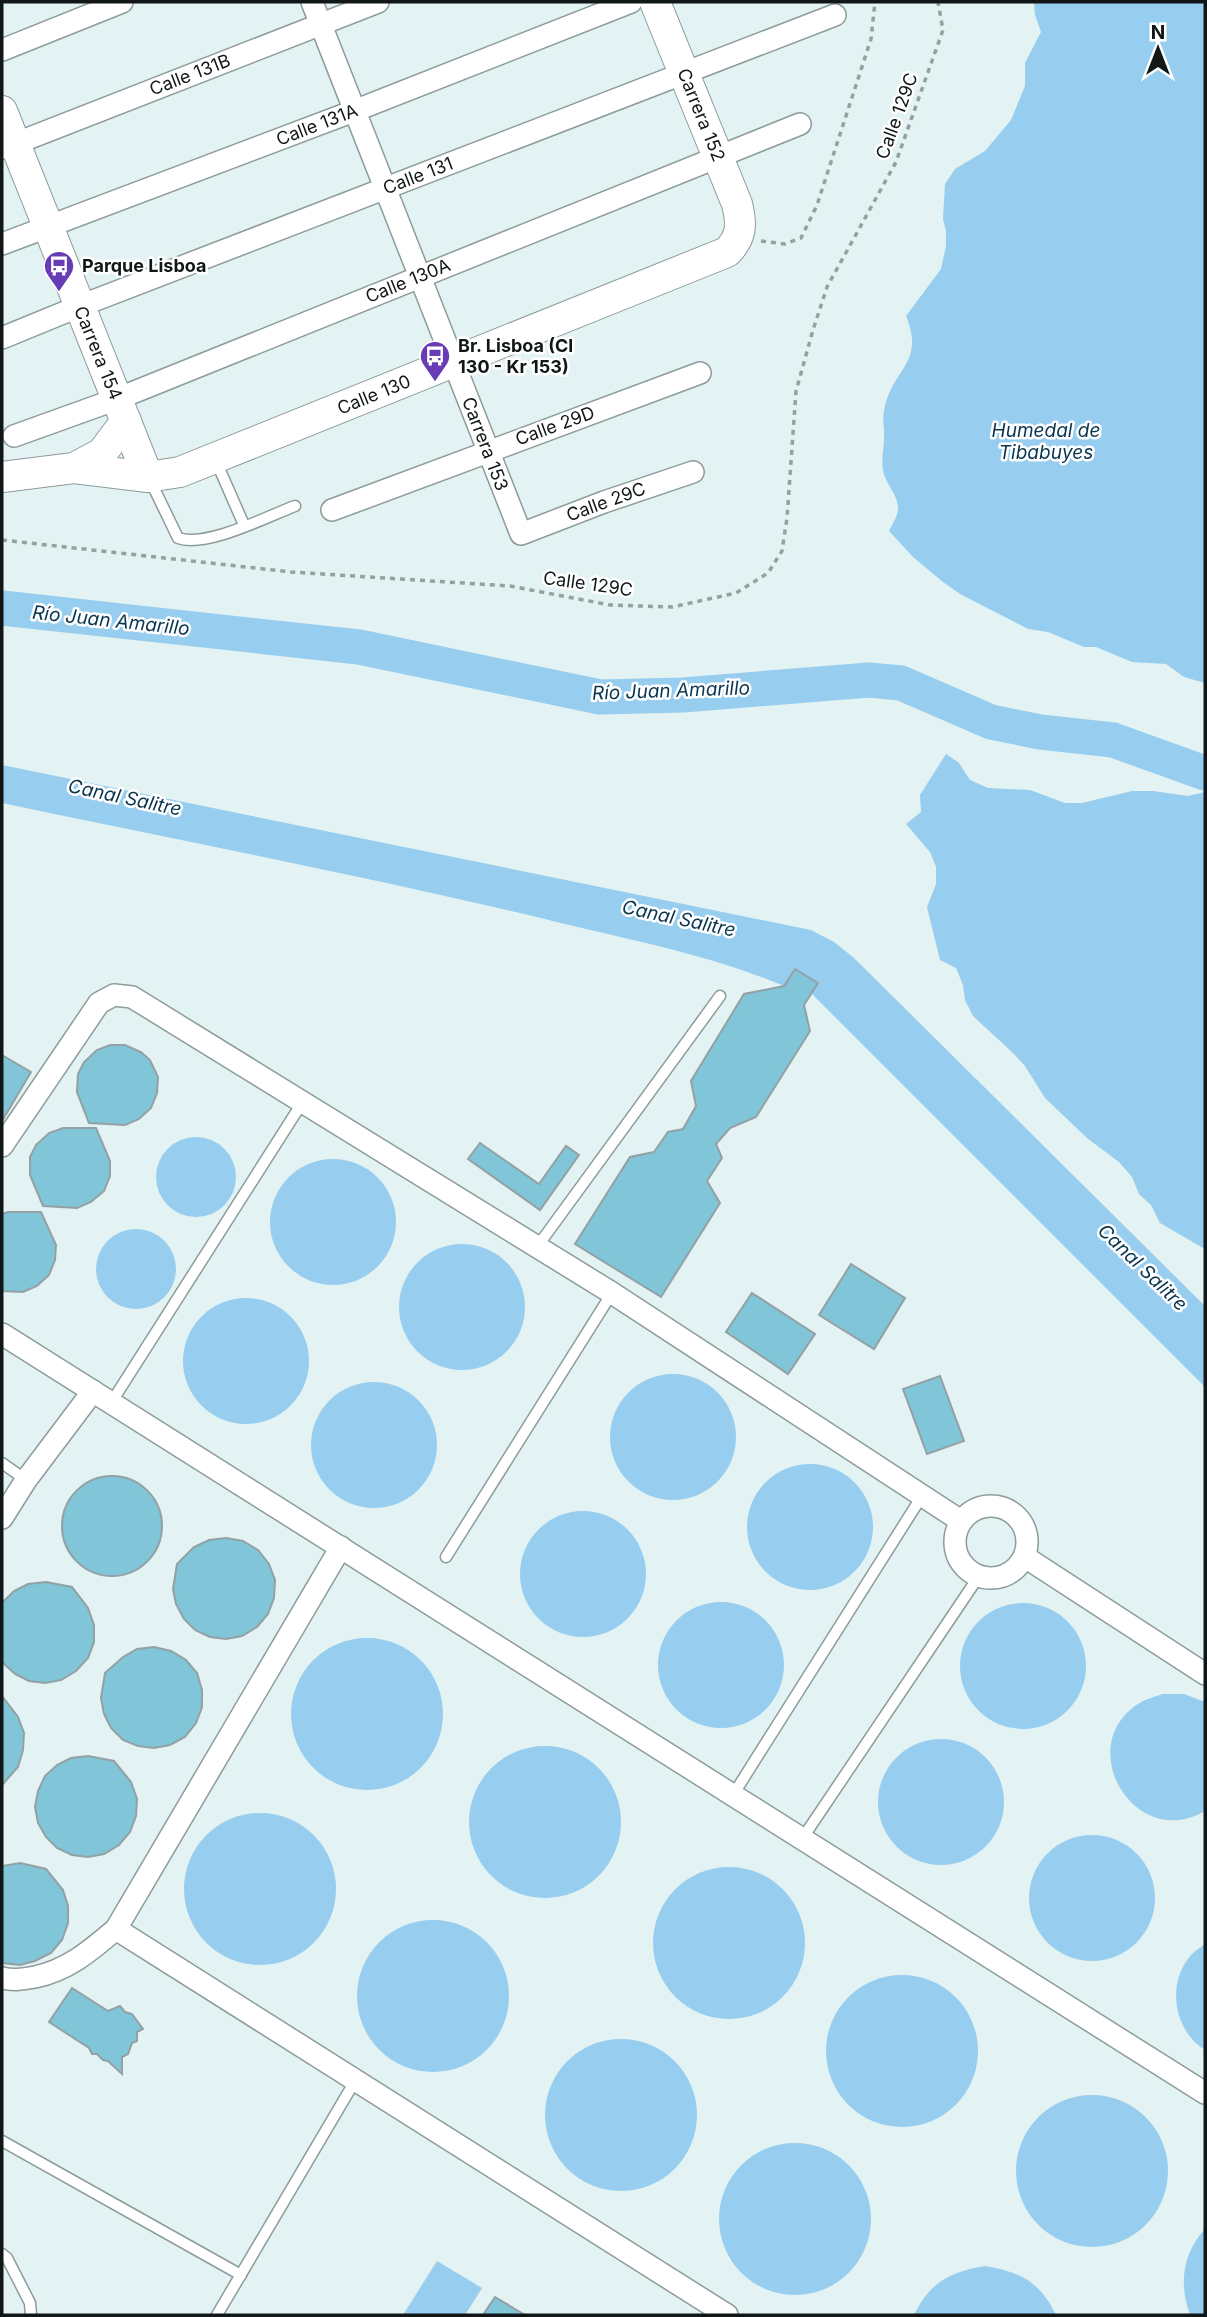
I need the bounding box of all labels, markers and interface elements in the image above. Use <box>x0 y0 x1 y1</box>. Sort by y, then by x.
north arrow <box>1123 14 1193 84</box>
text: N <box>1151 21 1165 44</box>
street label: Calle 131B <box>146 49 233 100</box>
street label: Carrera 152 <box>673 65 730 164</box>
street label: Calle 129C <box>871 70 922 162</box>
street label: Calle 131A <box>273 99 361 150</box>
street label: Calle 131 <box>380 153 456 198</box>
bus stop icon: Parque Lisboa <box>42 249 76 293</box>
street label: Calle 130A <box>362 254 453 307</box>
place label: Parque Lisboa <box>82 255 206 276</box>
street label: Carrera 154 <box>70 303 127 403</box>
place label: Br. Lisboa (Cl 130 - Kr 153) <box>458 335 573 377</box>
bus stop icon: Br. Lisboa (Cl 130 - Kr 153) <box>418 339 452 383</box>
street label: Calle 130 <box>334 370 414 419</box>
street label: Carrera 153 <box>458 394 513 494</box>
street label: Calle 29D <box>512 402 597 450</box>
water label: Humedal de Tibabuyes <box>992 419 1100 464</box>
street label: Calle 29C <box>563 477 648 526</box>
street label: Calle 129C <box>542 567 634 600</box>
water label: Río Juan Amarillo <box>31 601 191 640</box>
water label: Río Juan Amarillo <box>592 676 750 705</box>
water label: Canal Salitre <box>66 774 184 821</box>
water label: Canal Salitre <box>620 895 738 942</box>
water label: Canal Salitre <box>1093 1219 1192 1316</box>

